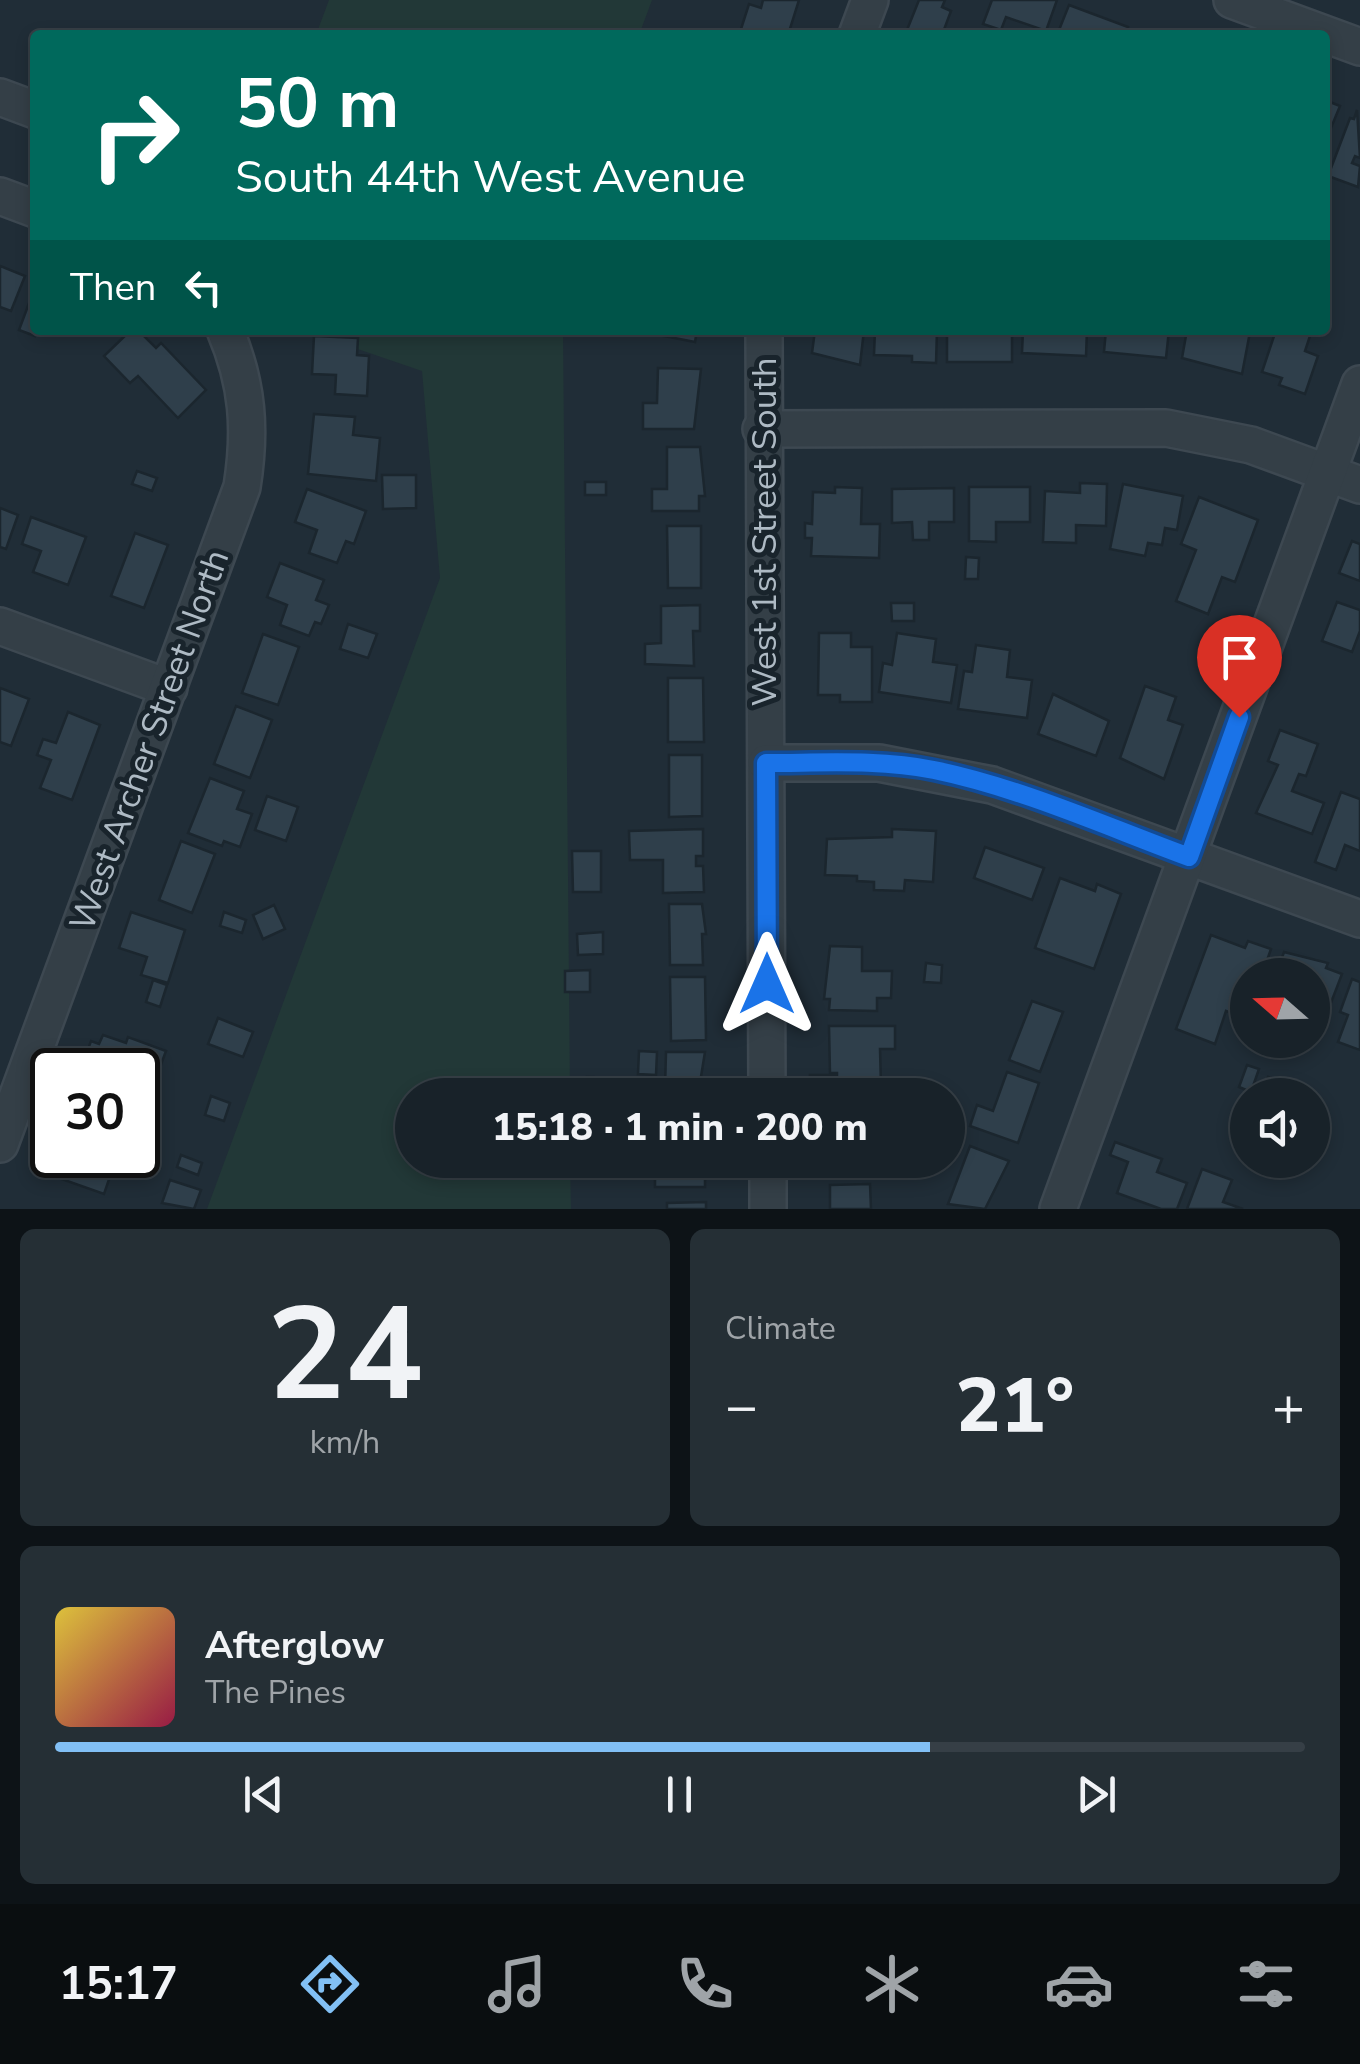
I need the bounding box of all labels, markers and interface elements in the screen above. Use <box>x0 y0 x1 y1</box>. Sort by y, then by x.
text: 50 m <box>235 56 399 152</box>
icon: right <box>70 70 200 200</box>
text: South 44th West Avenue <box>235 147 745 208</box>
icon: left <box>176 260 231 315</box>
text: Then <box>70 262 156 313</box>
street label: West 1st Street South <box>741 357 788 707</box>
street label: West Archer Street North <box>59 543 240 937</box>
pin <box>1197 615 1282 718</box>
icon: arrive <box>1212 630 1267 685</box>
position arrow <box>715 932 819 1036</box>
north arrow <box>1230 958 1330 1058</box>
map controls <box>1230 958 1330 1178</box>
speed limit sign: 30 <box>30 1048 160 1178</box>
button: sound <box>1230 1078 1330 1178</box>
text: 15:18 · 1 min · 200 m <box>492 1102 868 1153</box>
text: 24 <box>267 1267 423 1444</box>
text: Climate <box>725 1307 836 1350</box>
text: 21° <box>956 1355 1074 1457</box>
text: − <box>725 1369 758 1444</box>
text: + <box>1272 1369 1305 1444</box>
text: km/h <box>310 1421 380 1464</box>
text: Afterglow <box>205 1620 384 1671</box>
text: The Pines <box>205 1671 346 1714</box>
icon: previous <box>236 1767 291 1822</box>
icon: pause <box>652 1767 707 1822</box>
icon: next <box>1069 1767 1124 1822</box>
icon: directions <box>295 1949 365 2019</box>
icon: music <box>482 1949 552 2019</box>
icon: phone <box>670 1949 740 2019</box>
icon: climate <box>857 1949 927 2019</box>
icon: car <box>1044 1949 1114 2019</box>
icon: filters <box>1231 1949 1301 2019</box>
text: 15:17 <box>59 1954 178 2015</box>

